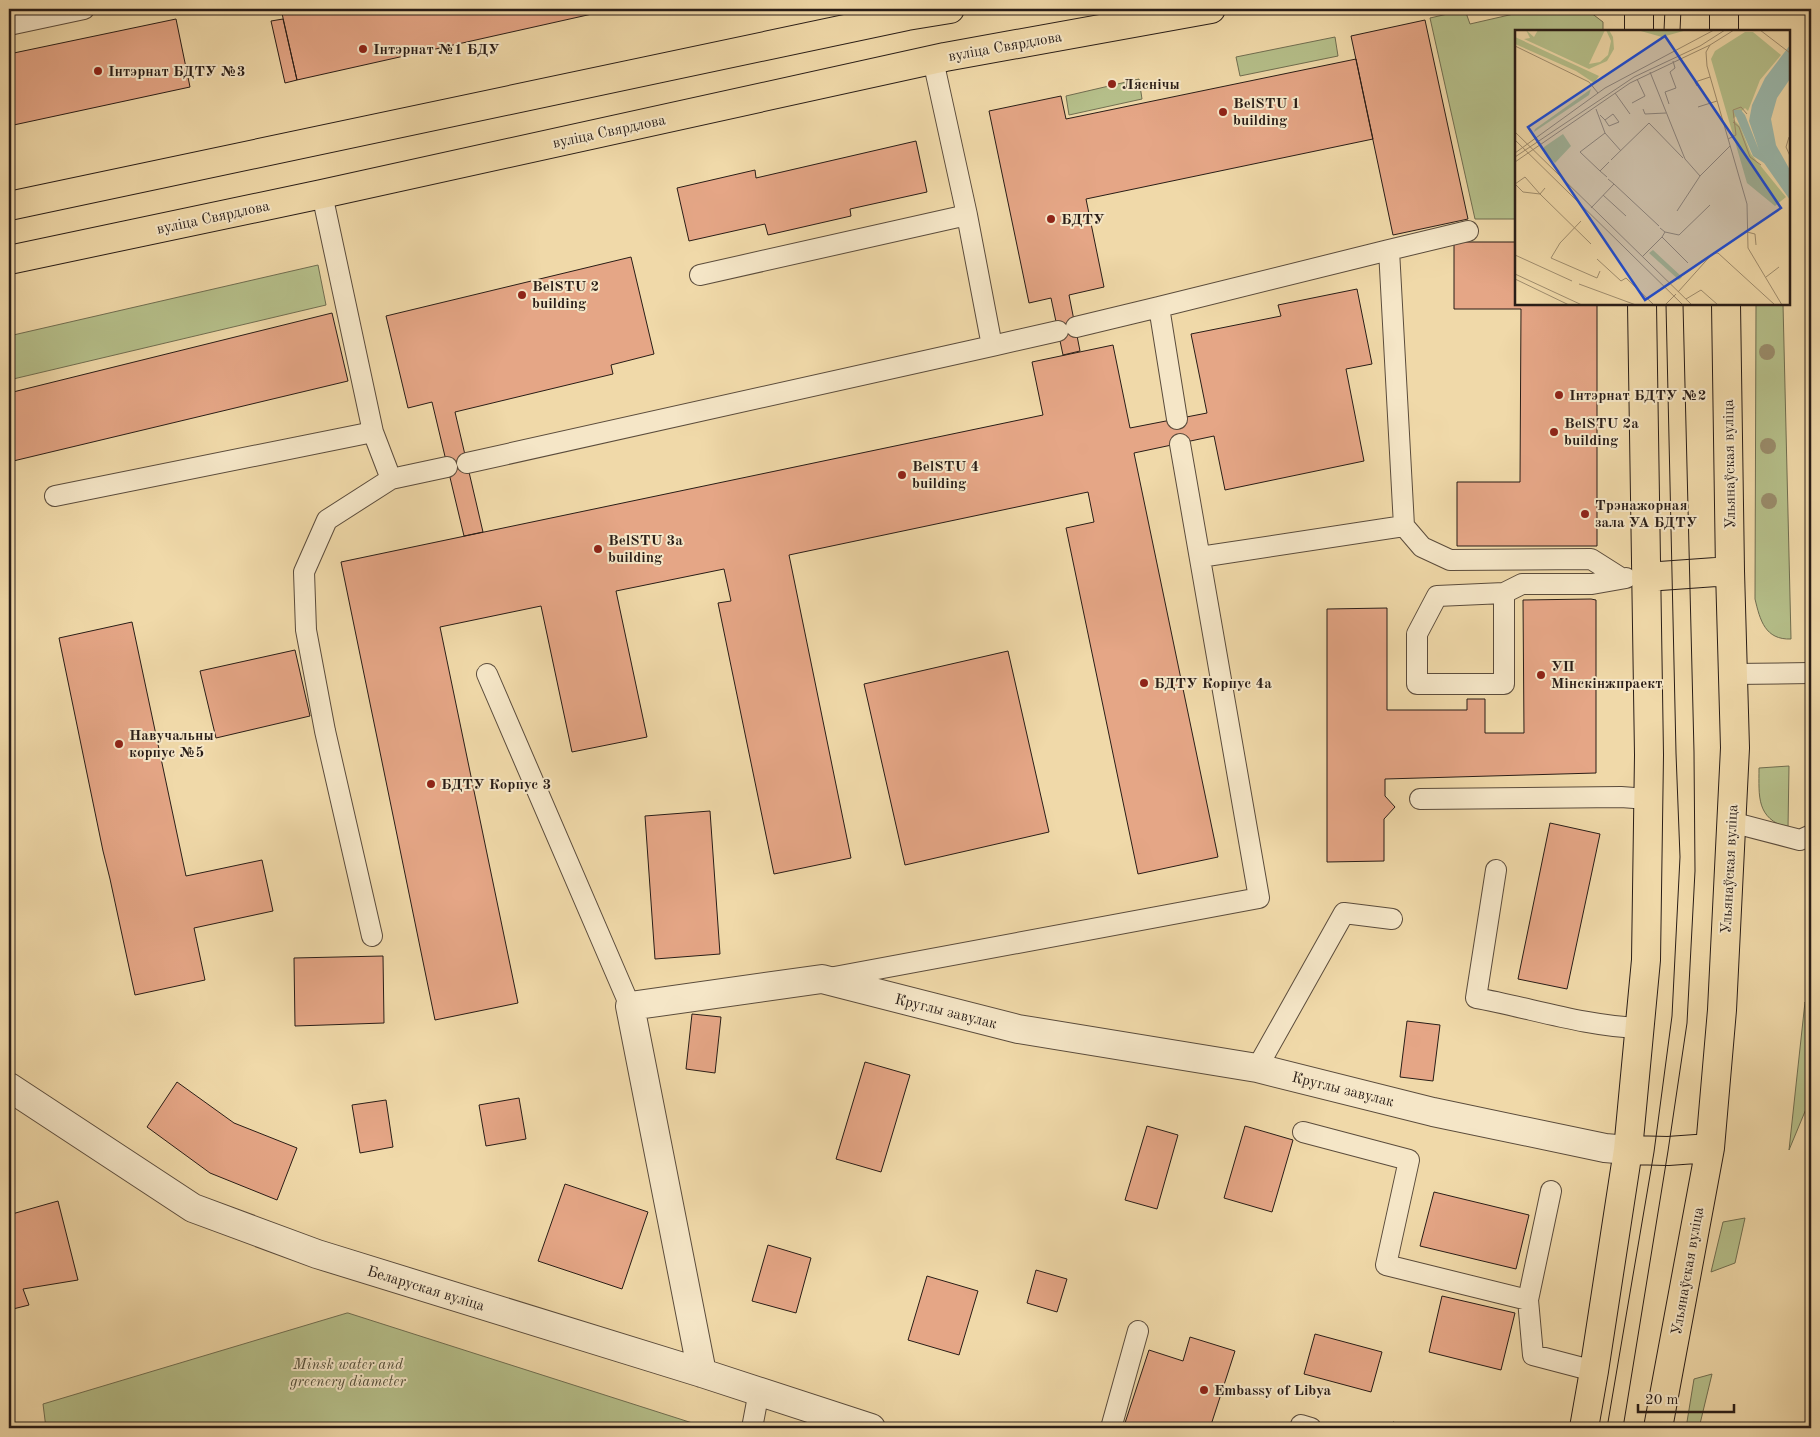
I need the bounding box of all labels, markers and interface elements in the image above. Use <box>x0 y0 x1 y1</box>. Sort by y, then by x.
street label: вуліца Свярдлова <box>947 30 1064 65</box>
inset map <box>1515 30 1790 305</box>
marker: Інтэрнат №1 БДУ <box>357 43 369 55</box>
place label: Інтэрнат №1 БДУ <box>373 43 500 58</box>
marker: Інтэрнат БДТУ №3 <box>92 65 104 77</box>
place label: Інтэрнат БДТУ №3 <box>108 65 245 80</box>
marker: Ляснічы <box>1106 78 1118 90</box>
place label: Ляснічы <box>1122 78 1180 93</box>
place label: BelSTU 1 building <box>1233 97 1300 129</box>
marker: BelSTU 1 building <box>1217 106 1229 118</box>
street label: вуліца Свярдлова <box>551 113 668 152</box>
street label: вуліца Свярдлова <box>155 199 272 238</box>
marker: БДТУ <box>1045 213 1057 225</box>
place label: БДТУ <box>1061 213 1105 228</box>
place label: BelSTU 2 building <box>532 280 599 312</box>
marker: BelSTU 2 building <box>516 289 528 301</box>
marker: Інтэрнат БДТУ №2 <box>1553 389 1565 401</box>
place label: Інтэрнат БДТУ №2 <box>1569 389 1706 404</box>
street label: Ульянаўская вуліца <box>1722 398 1739 529</box>
place label: BelSTU 2a building <box>1564 417 1639 449</box>
marker: BelSTU 2a building <box>1548 426 1560 438</box>
place label: BelSTU 4 building <box>912 460 979 492</box>
marker: BelSTU 4 building <box>896 469 908 481</box>
place label: Трэнажорная зала УА БДТУ <box>1595 499 1698 531</box>
marker: Трэнажорная зала УА БДТУ <box>1579 508 1591 520</box>
place label: BelSTU 3a building <box>608 534 683 566</box>
marker: BelSTU 3a building <box>592 543 604 555</box>
place label: УП Мінскінжпраект <box>1551 660 1662 692</box>
marker: УП Мінскінжпраект <box>1535 669 1547 681</box>
marker: БДТУ Корпус 4а <box>1138 677 1150 689</box>
place label: БДТУ Корпус 4а <box>1154 677 1272 692</box>
place label: Навучальны корпус №5 <box>129 729 214 761</box>
marker: Навучальны корпус №5 <box>113 738 125 750</box>
marker: БДТУ Корпус 3 <box>425 778 437 790</box>
place label: БДТУ Корпус 3 <box>441 778 551 793</box>
street label: Ульянаўская вуліца <box>1720 803 1741 934</box>
street label: Круглы завулак <box>893 992 999 1033</box>
street label: Круглы завулак <box>1290 1070 1396 1111</box>
street label: Ульянаўская вуліца <box>1670 1206 1707 1336</box>
street label: Беларуская вуліца <box>365 1264 487 1315</box>
park label: Minsk water and greenery diameter <box>289 1358 406 1390</box>
scale bar <box>1638 1382 1734 1414</box>
marker: Embassy of Libya <box>1198 1384 1210 1396</box>
place label: Embassy of Libya <box>1214 1384 1332 1399</box>
text: 20 m <box>1645 1393 1679 1408</box>

